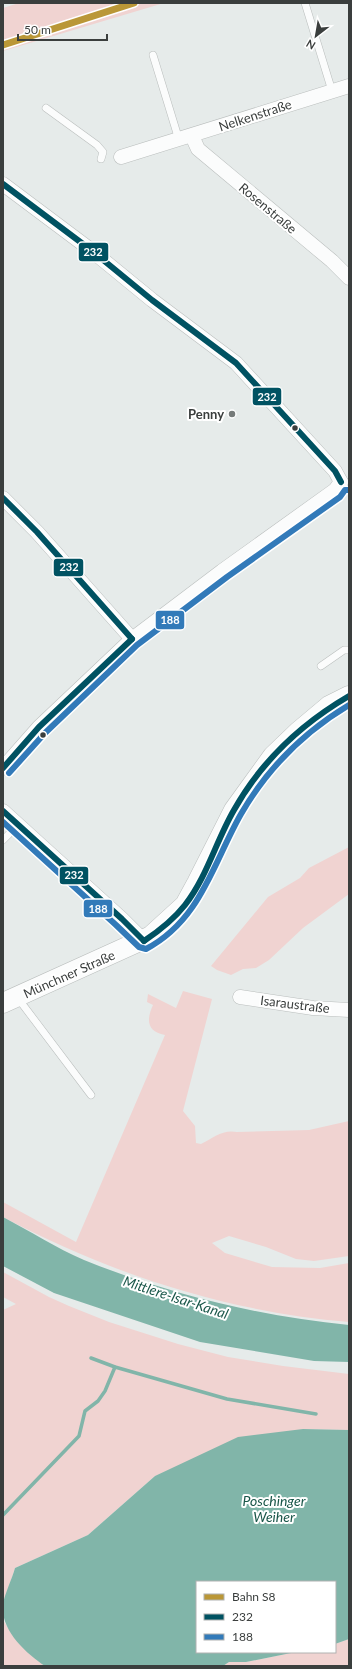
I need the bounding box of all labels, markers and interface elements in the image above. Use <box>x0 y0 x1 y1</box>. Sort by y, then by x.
scale bar <box>18 16 107 42</box>
north arrow <box>296 16 336 56</box>
text: 50 m <box>24 22 51 37</box>
text: N <box>304 37 318 53</box>
street label: Nelkenstraße <box>216 96 294 134</box>
street label: Rosenstraße <box>236 179 300 237</box>
line badge: 232 <box>78 242 109 262</box>
text: 232 <box>83 245 103 258</box>
line badge: 232 <box>252 387 282 406</box>
text: 232 <box>257 390 277 403</box>
place label: Penny <box>188 406 224 422</box>
marker: Penny <box>227 409 237 419</box>
unlabelled marker <box>290 423 300 433</box>
line badge: 232 <box>53 558 84 577</box>
text: 232 <box>59 560 79 573</box>
line badge: 188 <box>155 610 185 630</box>
text: 188 <box>160 613 180 626</box>
unlabelled marker <box>38 730 48 740</box>
line badge: 232 <box>59 866 89 885</box>
text: 232 <box>64 868 84 881</box>
line badge: 188 <box>83 899 113 918</box>
text: 188 <box>88 902 108 915</box>
street label: Münchner Straße <box>21 947 117 1001</box>
street label: Isaraustraße <box>259 992 331 1016</box>
water label: Mittlere-Isar-Kanal <box>121 1272 231 1322</box>
water label: Poschinger Weiher <box>243 1492 306 1525</box>
legend <box>196 1581 336 1653</box>
text: Bahn S8 <box>232 1589 276 1604</box>
text: 232 <box>232 1609 253 1624</box>
text: 188 <box>232 1629 253 1644</box>

